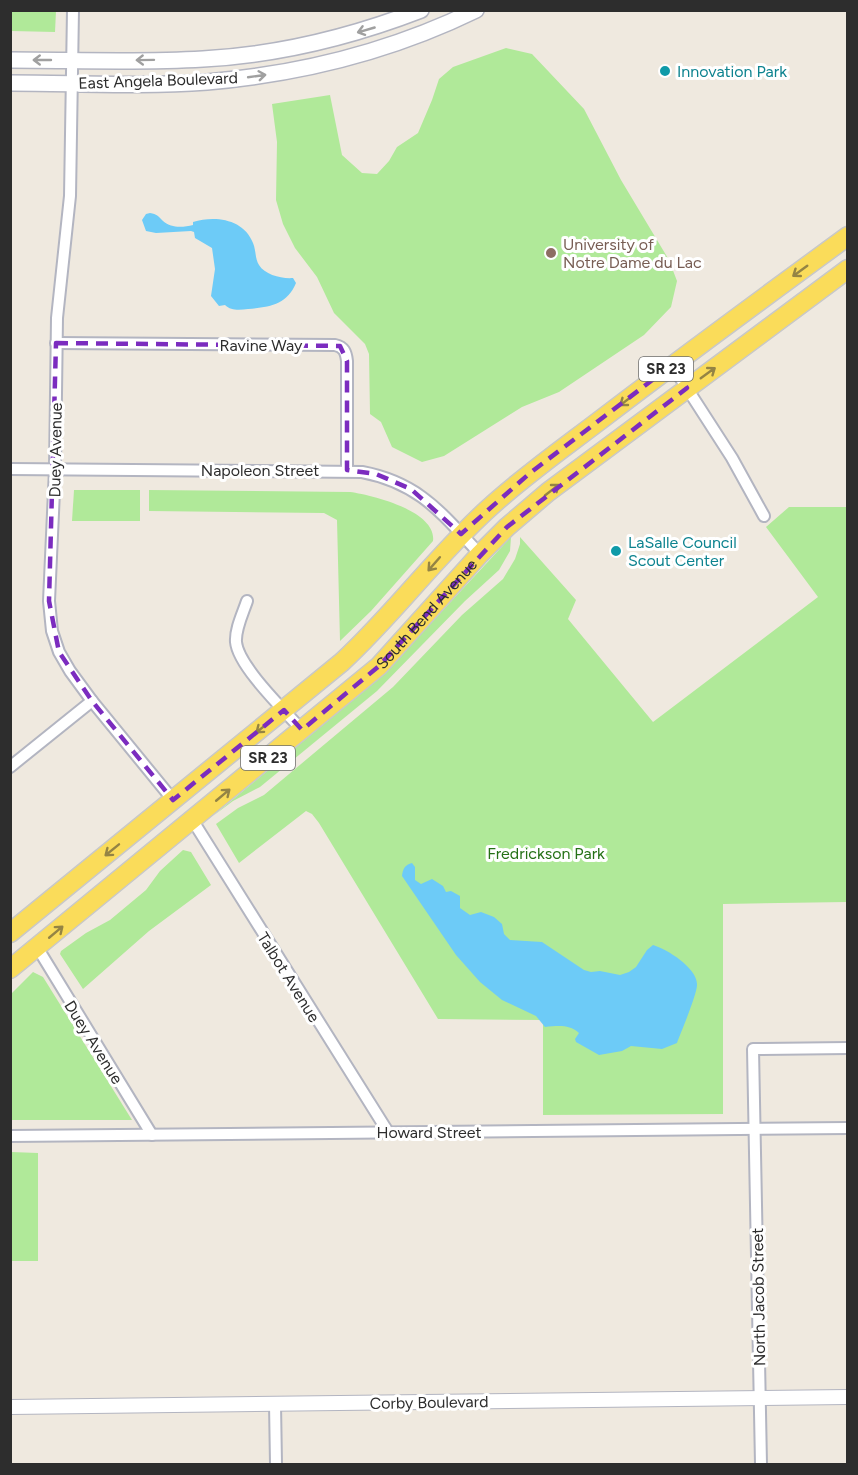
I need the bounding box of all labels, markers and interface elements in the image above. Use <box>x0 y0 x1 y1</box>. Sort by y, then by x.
one-way arrow <box>357 25 376 36</box>
one-way arrow <box>33 54 53 66</box>
one-way arrow <box>136 55 156 66</box>
place label: Innovation Park <box>677 62 787 81</box>
marker: Innovation Park <box>658 64 672 78</box>
street label: East Angela Boulevard <box>78 68 238 93</box>
one-way arrow <box>247 70 267 81</box>
place label: University of Notre Dame du Lac <box>563 235 702 272</box>
marker: University of Notre Dame du Lac <box>544 246 558 260</box>
one-way arrow <box>793 265 809 277</box>
street label: Ravine Way <box>220 336 303 355</box>
road number: SR 23 <box>639 357 693 381</box>
one-way arrow <box>699 366 715 379</box>
one-way arrow <box>619 393 635 406</box>
street label: Duey Avenue <box>45 402 66 498</box>
street label: Napoleon Street <box>201 461 319 480</box>
one-way arrow <box>544 483 560 496</box>
place label: LaSalle Council Scout Center <box>628 533 737 570</box>
marker: LaSalle Council Scout Center <box>609 544 623 558</box>
street label: South Bend Avenue <box>372 555 481 673</box>
one-way arrow <box>427 556 441 571</box>
one-way arrow <box>255 721 271 734</box>
road number: SR 23 <box>241 746 295 770</box>
one-way arrow <box>215 789 231 802</box>
one-way arrow <box>104 844 120 857</box>
park label: Fredrickson Park <box>487 844 605 863</box>
one-way arrow <box>48 925 63 939</box>
street label: Talbot Avenue <box>253 929 324 1026</box>
street label: Duey Avenue <box>60 997 127 1088</box>
street label: Howard Street <box>376 1123 482 1142</box>
street label: North Jacob Street <box>748 1228 769 1366</box>
street label: Corby Boulevard <box>369 1392 489 1413</box>

